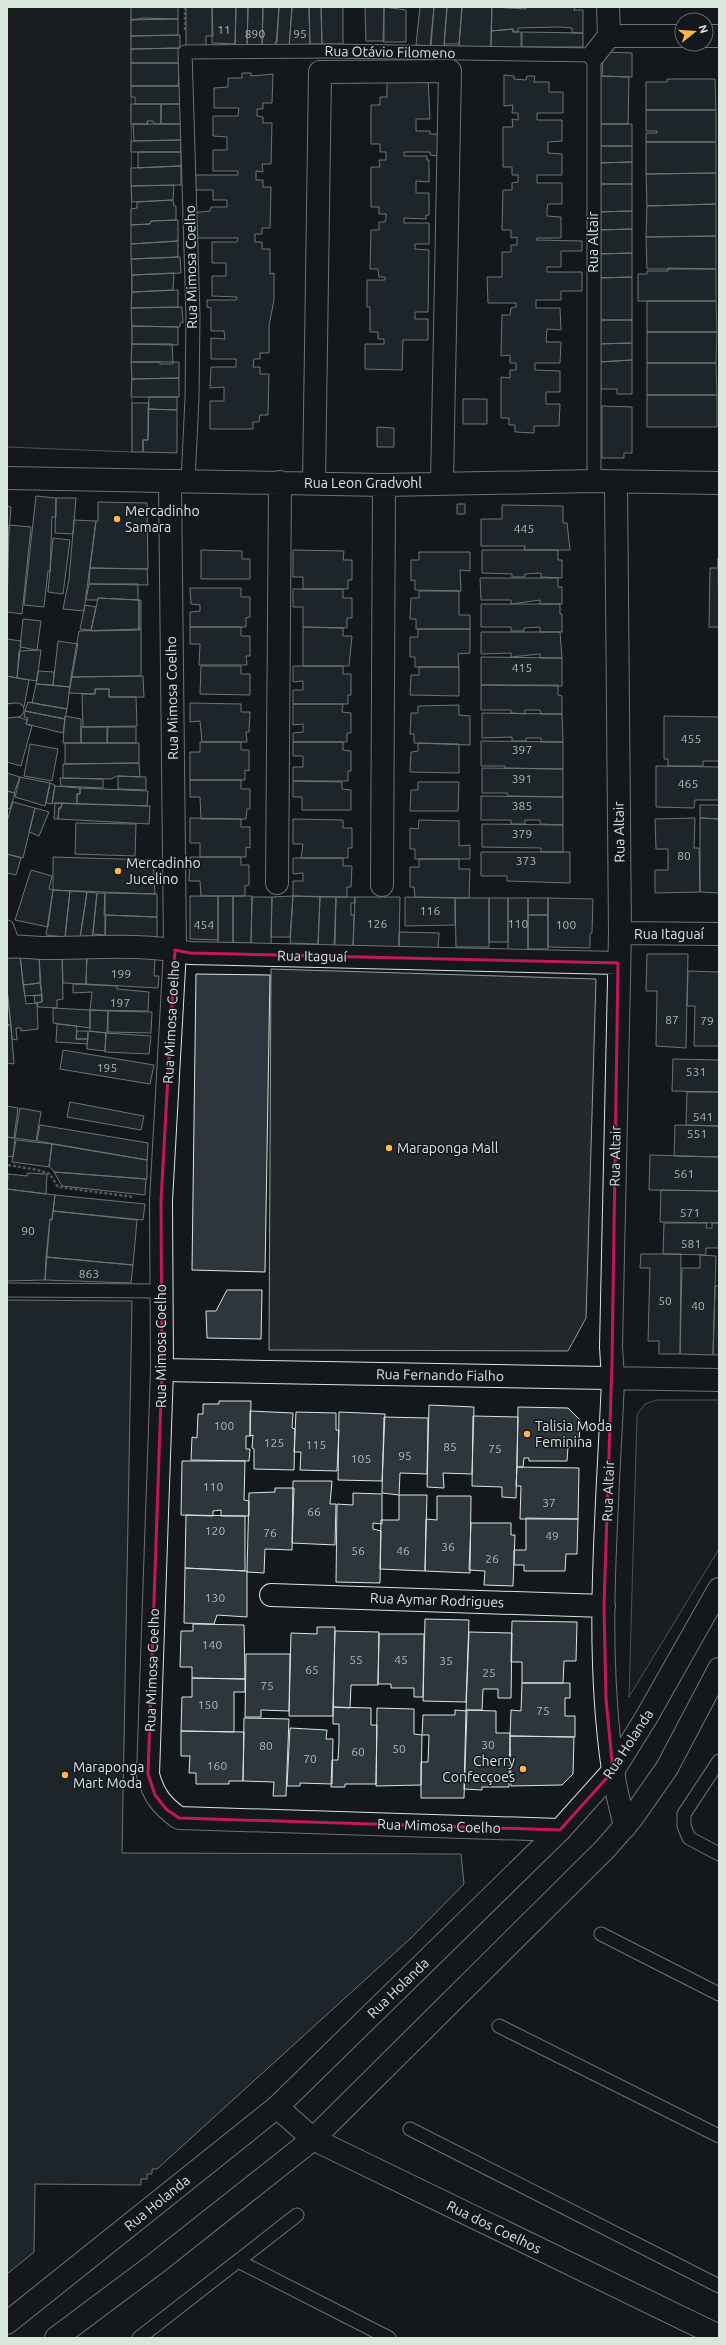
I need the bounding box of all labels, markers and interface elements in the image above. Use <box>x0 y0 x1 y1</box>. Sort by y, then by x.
north arrow <box>674 12 714 52</box>
house number: 11 <box>217 23 231 36</box>
text: N <box>697 23 711 35</box>
house number: 890 <box>245 27 265 40</box>
house number: 95 <box>293 27 307 40</box>
street label: Rua Otávio Filomeno <box>324 43 456 61</box>
street label: Rua Mimosa Coelho <box>182 205 200 329</box>
street label: Rua Altair <box>585 211 601 273</box>
street label: Rua Leon Gradvohl <box>304 475 422 491</box>
place label: Mercadinho Samara <box>125 503 200 535</box>
marker: Mercadinho Samara <box>112 514 122 524</box>
house number: 445 <box>514 522 534 535</box>
street label: Rua Mimosa Coelho <box>163 636 181 760</box>
house number: 415 <box>512 661 532 674</box>
house number: 455 <box>681 732 701 745</box>
house number: 397 <box>512 743 532 756</box>
house number: 391 <box>512 772 532 785</box>
house number: 465 <box>678 777 698 790</box>
house number: 385 <box>512 799 532 812</box>
street label: Rua Altair <box>610 801 628 863</box>
house number: 379 <box>512 827 532 840</box>
house number: 80 <box>677 849 691 862</box>
house number: 373 <box>516 854 536 867</box>
place label: Mercadinho Jucelino <box>126 855 201 887</box>
marker: Mercadinho Jucelino <box>113 866 123 876</box>
house number: 116 <box>420 904 440 917</box>
house number: 126 <box>367 917 387 930</box>
house number: 110 <box>508 917 528 930</box>
house number: 454 <box>194 918 214 931</box>
house number: 100 <box>556 918 576 931</box>
street label: Rua Itaguaí <box>634 926 705 942</box>
street label: Rua Itaguaí <box>277 947 348 965</box>
street label: Rua Mimosa Coelho <box>160 960 182 1084</box>
house number: 199 <box>111 967 131 980</box>
house number: 197 <box>110 996 130 1009</box>
house number: 87 <box>665 1013 679 1026</box>
house number: 79 <box>700 1014 714 1027</box>
house number: 195 <box>97 1061 117 1074</box>
house number: 531 <box>686 1065 706 1078</box>
house number: 541 <box>693 1110 713 1123</box>
street label: Rua Altair <box>606 1125 624 1187</box>
house number: 551 <box>687 1127 707 1140</box>
place label: Maraponga Mall <box>397 1140 499 1156</box>
marker: Maraponga Mall <box>384 1143 394 1153</box>
house number: 561 <box>674 1167 694 1180</box>
house number: 571 <box>680 1206 700 1219</box>
house number: 90 <box>21 1224 35 1237</box>
house number: 581 <box>681 1237 701 1250</box>
house number: 863 <box>79 1267 99 1280</box>
street label: Rua Mimosa Coelho <box>153 1284 169 1408</box>
house number: 50 <box>658 1294 672 1307</box>
house number: 40 <box>691 1299 705 1312</box>
street label: Rua Fernando Fialho <box>376 1366 504 1384</box>
place label: Talisia Moda Feminina <box>535 1418 612 1450</box>
house number: 100 <box>214 1419 234 1432</box>
marker: Talisia Moda Feminina <box>522 1429 532 1439</box>
house number: 125 <box>264 1436 284 1449</box>
house number: 115 <box>306 1438 326 1451</box>
house number: 85 <box>443 1440 457 1453</box>
house number: 75 <box>488 1442 502 1455</box>
house number: 95 <box>398 1449 412 1462</box>
house number: 105 <box>351 1452 371 1465</box>
street label: Rua Altair <box>599 1459 617 1522</box>
house number: 110 <box>203 1480 223 1493</box>
house number: 37 <box>542 1496 556 1509</box>
house number: 66 <box>307 1505 321 1518</box>
house number: 120 <box>205 1524 225 1537</box>
house number: 76 <box>263 1526 277 1539</box>
house number: 49 <box>545 1529 559 1542</box>
house number: 36 <box>441 1540 455 1553</box>
house number: 56 <box>351 1544 365 1557</box>
house number: 46 <box>396 1544 410 1557</box>
house number: 26 <box>485 1552 499 1565</box>
street label: Rua Aymar Rodrigues <box>370 1590 504 1610</box>
house number: 130 <box>205 1591 225 1604</box>
street label: Rua Mimosa Coelho <box>142 1608 162 1732</box>
house number: 140 <box>202 1638 222 1651</box>
house number: 55 <box>349 1653 363 1666</box>
house number: 45 <box>394 1653 408 1666</box>
house number: 35 <box>439 1654 453 1667</box>
house number: 65 <box>305 1663 319 1676</box>
house number: 25 <box>482 1666 496 1679</box>
house number: 75 <box>260 1679 274 1692</box>
house number: 150 <box>198 1698 218 1711</box>
house number: 75 <box>536 1704 550 1717</box>
street label: Rua Holanda <box>600 1706 656 1782</box>
house number: 30 <box>481 1738 495 1751</box>
house number: 80 <box>259 1739 273 1752</box>
house number: 50 <box>392 1742 406 1755</box>
house number: 60 <box>351 1745 365 1758</box>
house number: 70 <box>303 1752 317 1765</box>
place label: Cherry Confecçoes <box>442 1753 515 1785</box>
place label: Maraponga Mart Moda <box>73 1759 144 1791</box>
house number: 160 <box>207 1759 227 1772</box>
marker: Cherry Confecçoes <box>518 1764 528 1774</box>
marker: Maraponga Mart Moda <box>60 1770 70 1780</box>
street label: Rua Mimosa Coelho <box>377 1816 501 1836</box>
street label: Rua Holanda <box>364 1955 432 2021</box>
street label: Rua Holanda <box>121 2172 193 2234</box>
street label: Rua dos Coelhos <box>444 2197 544 2257</box>

